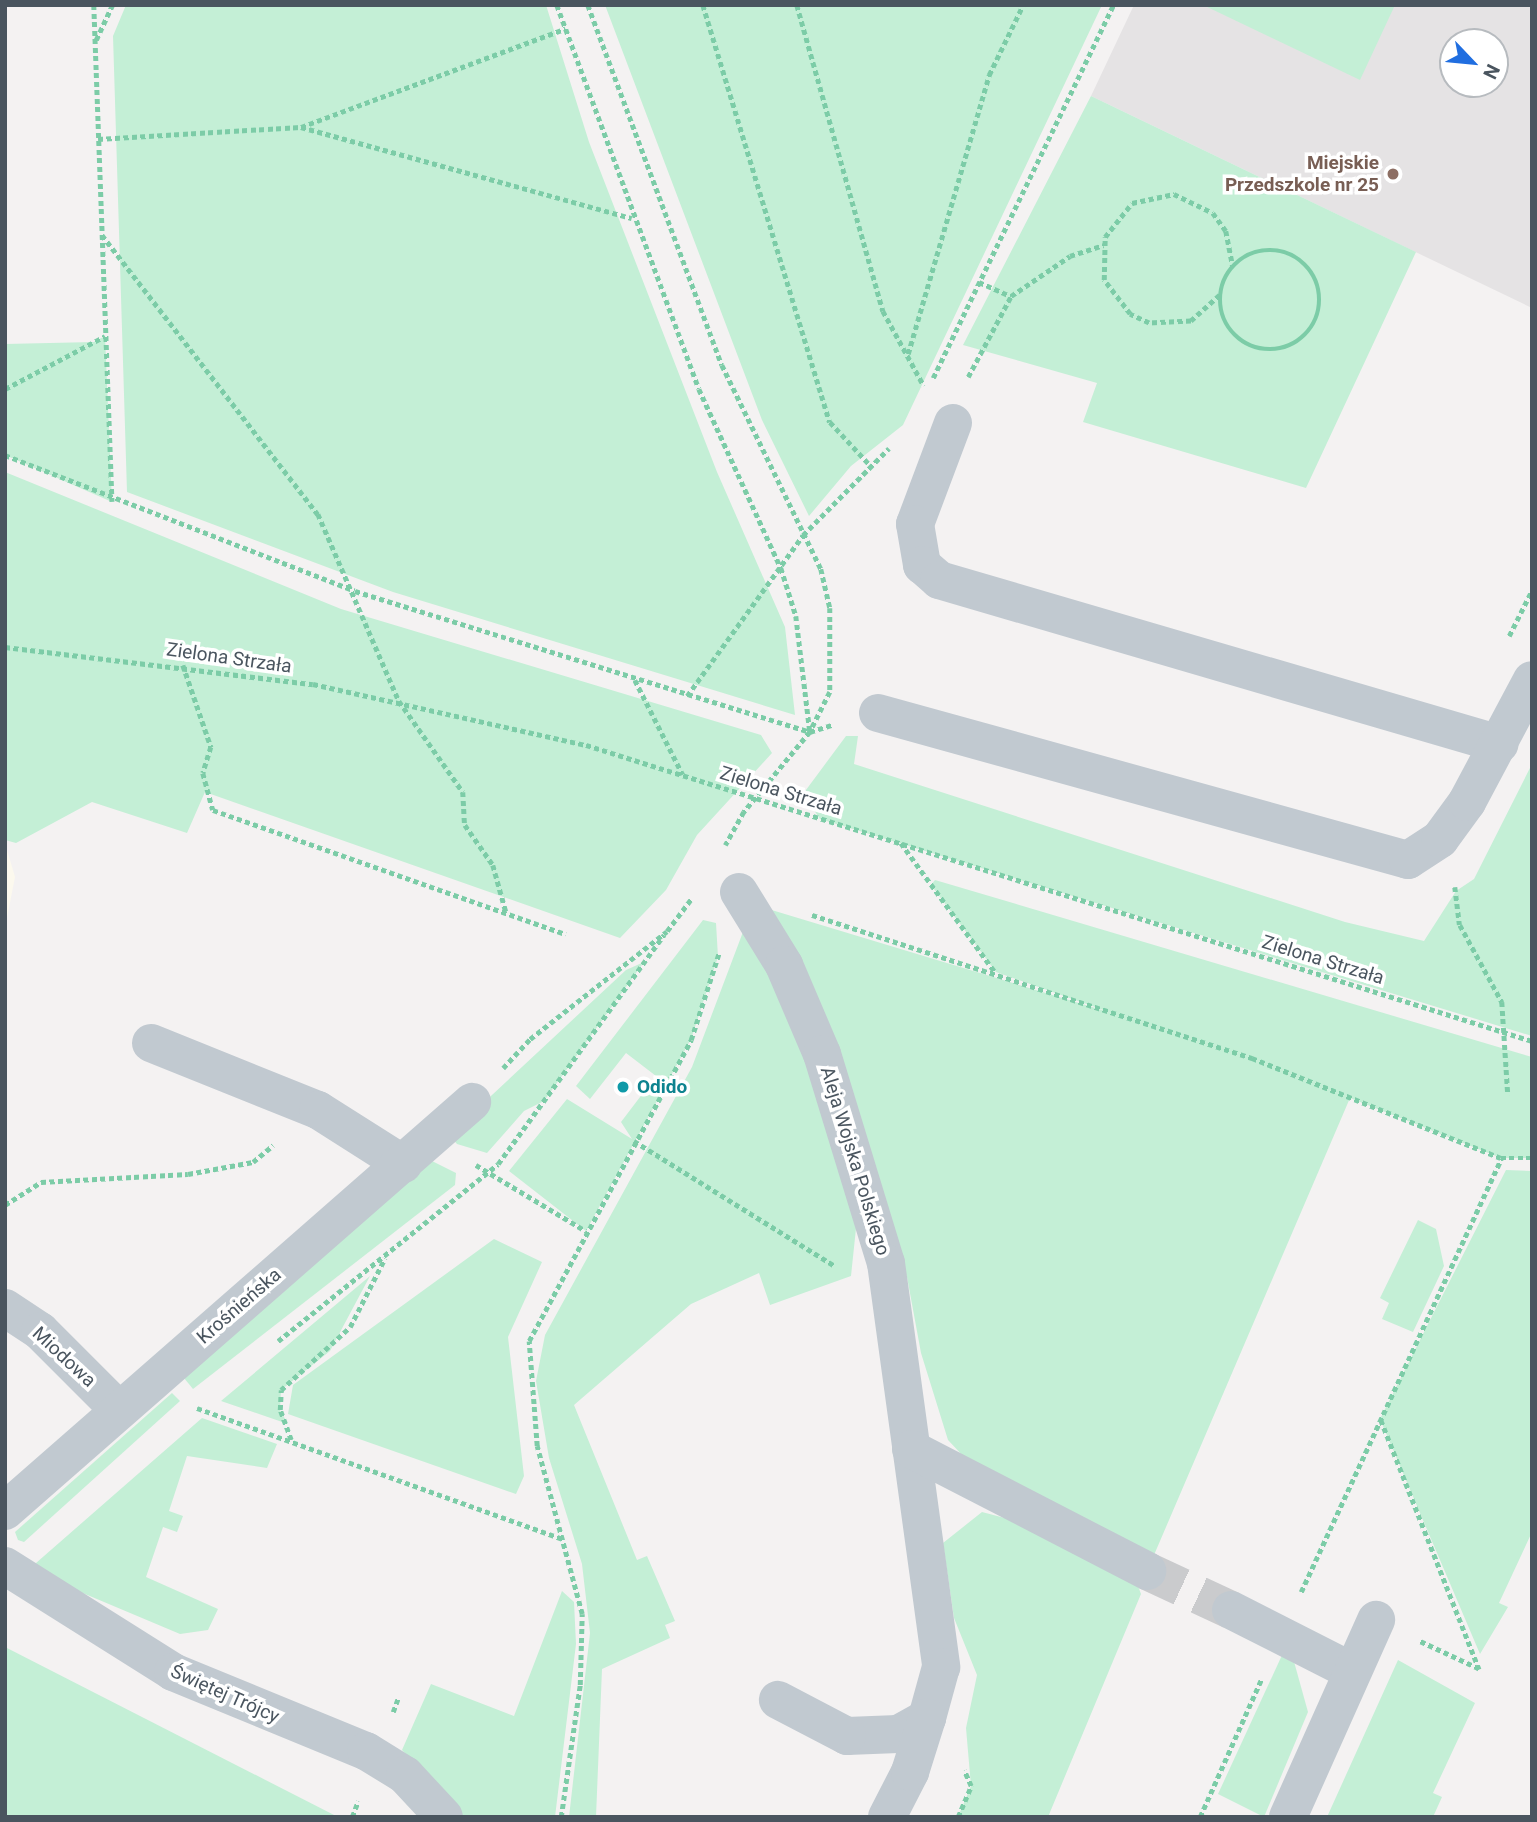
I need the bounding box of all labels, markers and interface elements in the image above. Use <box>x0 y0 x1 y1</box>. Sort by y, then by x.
north arrow <box>1439 28 1509 98</box>
text: N <box>1478 60 1505 83</box>
place label: Miejskie Przedszkole nr 25 <box>1225 152 1379 196</box>
marker: Miejskie Przedszkole nr 25 <box>1385 166 1401 182</box>
street label: Zielona Strzała <box>165 638 293 678</box>
street label: Zielona Strzała <box>717 762 845 820</box>
street label: Zielona Strzała <box>1259 931 1387 989</box>
street label: Aleja Wojska Polskiego <box>815 1064 895 1258</box>
place label: Odido <box>637 1076 687 1098</box>
marker: Odido <box>615 1079 631 1095</box>
street label: Krośnieńska <box>192 1263 286 1349</box>
street label: Miodowa <box>28 1322 100 1392</box>
street label: Świętej Trójcy <box>167 1660 283 1728</box>

